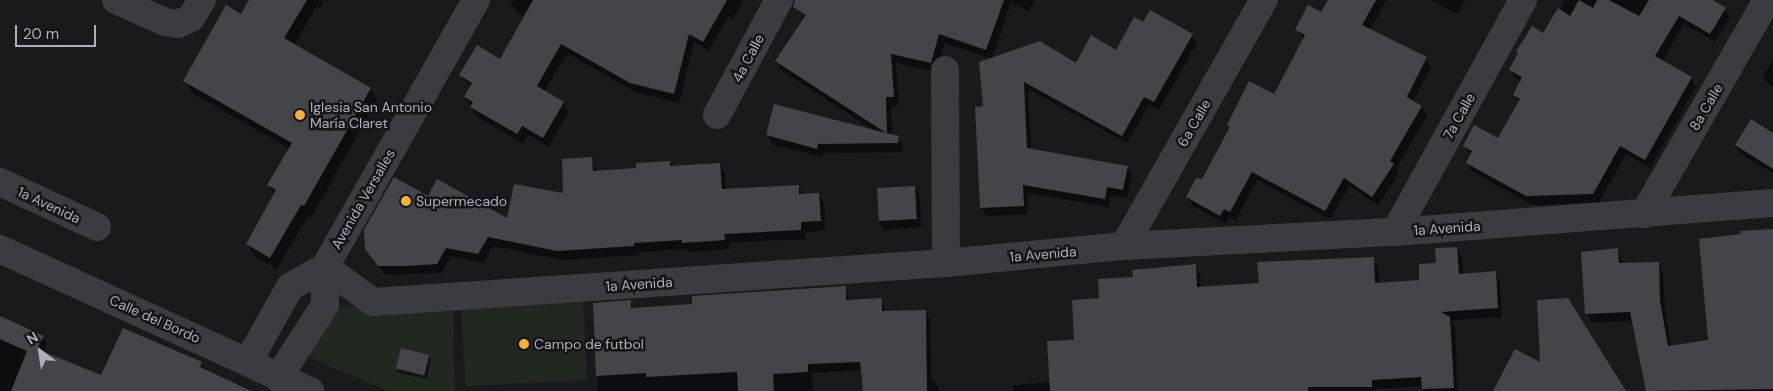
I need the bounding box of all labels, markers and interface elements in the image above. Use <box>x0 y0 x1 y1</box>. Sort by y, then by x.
scale bar <box>18 15 99 47</box>
text: 20 m <box>23 24 59 44</box>
street label: 4a Calle <box>728 31 768 85</box>
street label: 8a Calle <box>1686 80 1726 134</box>
street label: 7a Calle <box>1439 90 1479 142</box>
street label: 6a Calle <box>1174 96 1214 150</box>
place label: Iglesia San Antonio María Claret <box>310 99 432 132</box>
marker: Iglesia San Antonio María Claret <box>294 109 306 121</box>
street label: Avenida Versalles <box>328 146 398 252</box>
street label: 1a Avenida <box>15 183 83 227</box>
place label: Supermecado <box>416 193 507 209</box>
marker: Supermecado <box>400 195 412 207</box>
street label: 1a Avenida <box>1413 217 1481 239</box>
street label: 1a Avenida <box>1009 243 1077 265</box>
street label: 1a Avenida <box>605 273 673 295</box>
street label: Calle del Bordo <box>107 291 203 347</box>
north arrow <box>15 326 65 376</box>
text: N <box>23 328 41 348</box>
place label: Campo de futbol <box>534 336 644 352</box>
marker: Campo de futbol <box>518 338 530 350</box>

